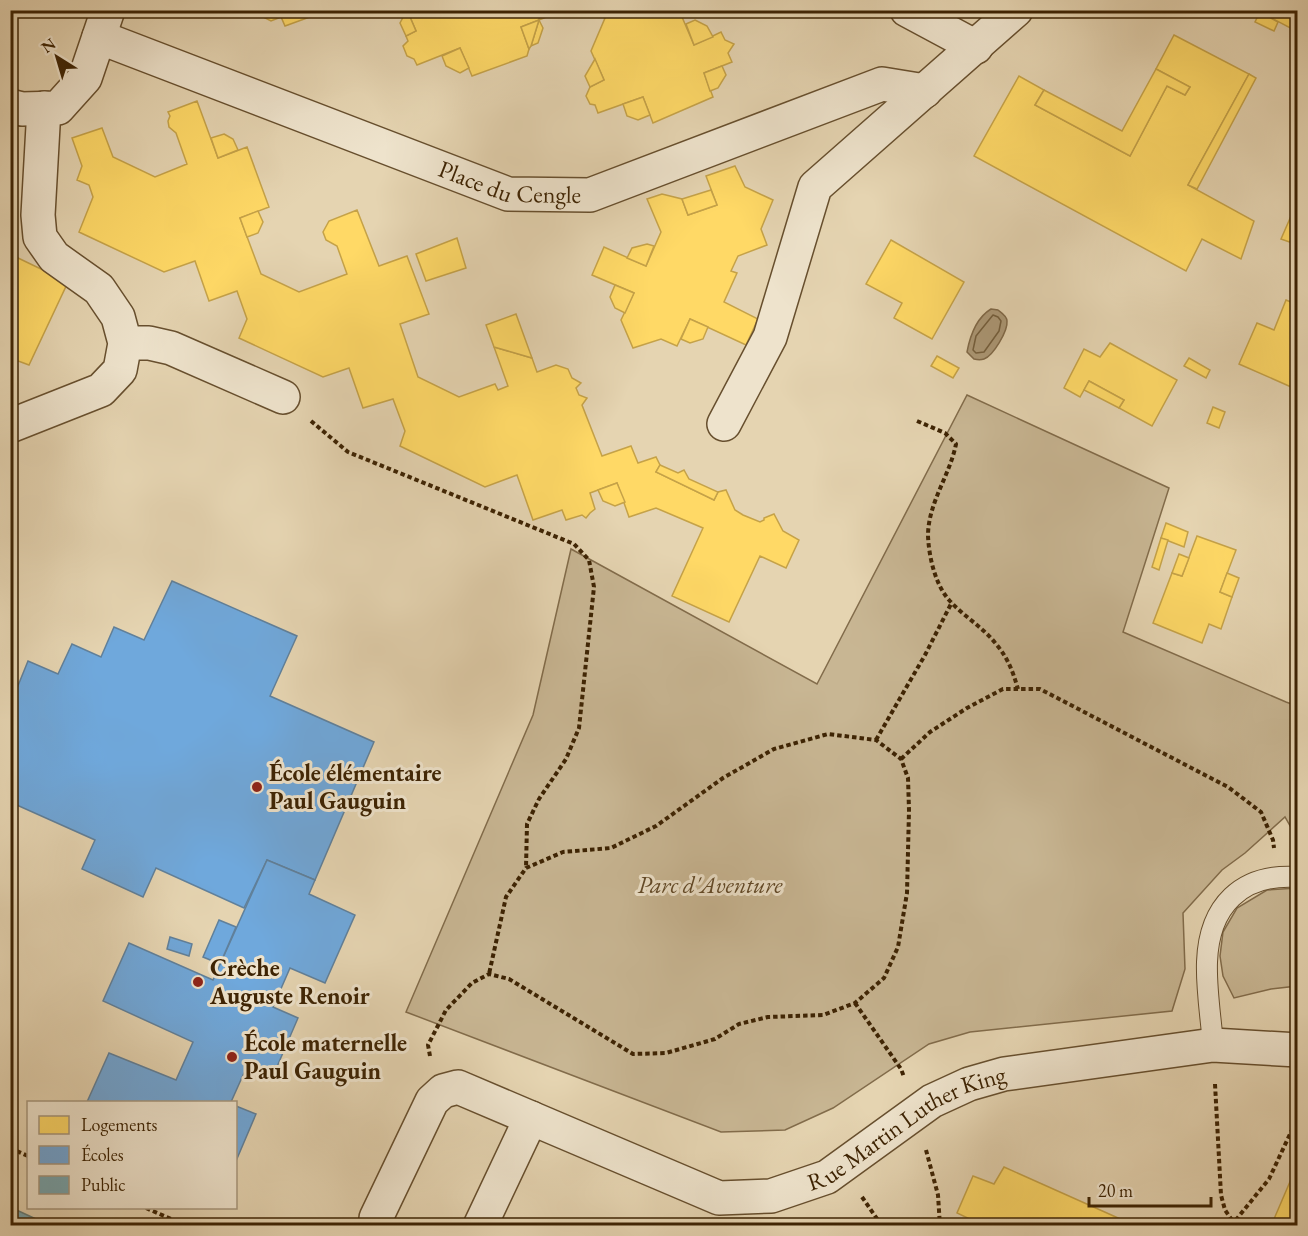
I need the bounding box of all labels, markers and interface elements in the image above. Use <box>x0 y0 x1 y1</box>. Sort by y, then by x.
north arrow <box>27 27 87 87</box>
text: N <box>37 33 60 58</box>
street label: Place du Cengle <box>434 153 581 210</box>
place label: École élémentaire Paul Gauguin <box>269 757 442 817</box>
marker: École élémentaire Paul Gauguin <box>250 780 264 794</box>
park label: Parc d'Aventure <box>637 869 783 900</box>
place label: Crèche Auguste Renoir <box>209 952 370 1012</box>
marker: Crèche Auguste Renoir <box>191 975 205 989</box>
place label: École maternelle Paul Gauguin <box>244 1027 407 1087</box>
marker: École maternelle Paul Gauguin <box>225 1050 239 1064</box>
street label: Rue Martin Luther King <box>803 1058 1010 1198</box>
legend <box>27 1101 237 1209</box>
text: Logements <box>81 1113 157 1136</box>
text: Écoles <box>81 1143 124 1166</box>
scale bar <box>1089 1170 1210 1208</box>
text: Public <box>81 1173 125 1196</box>
text: 20 m <box>1098 1179 1133 1202</box>

